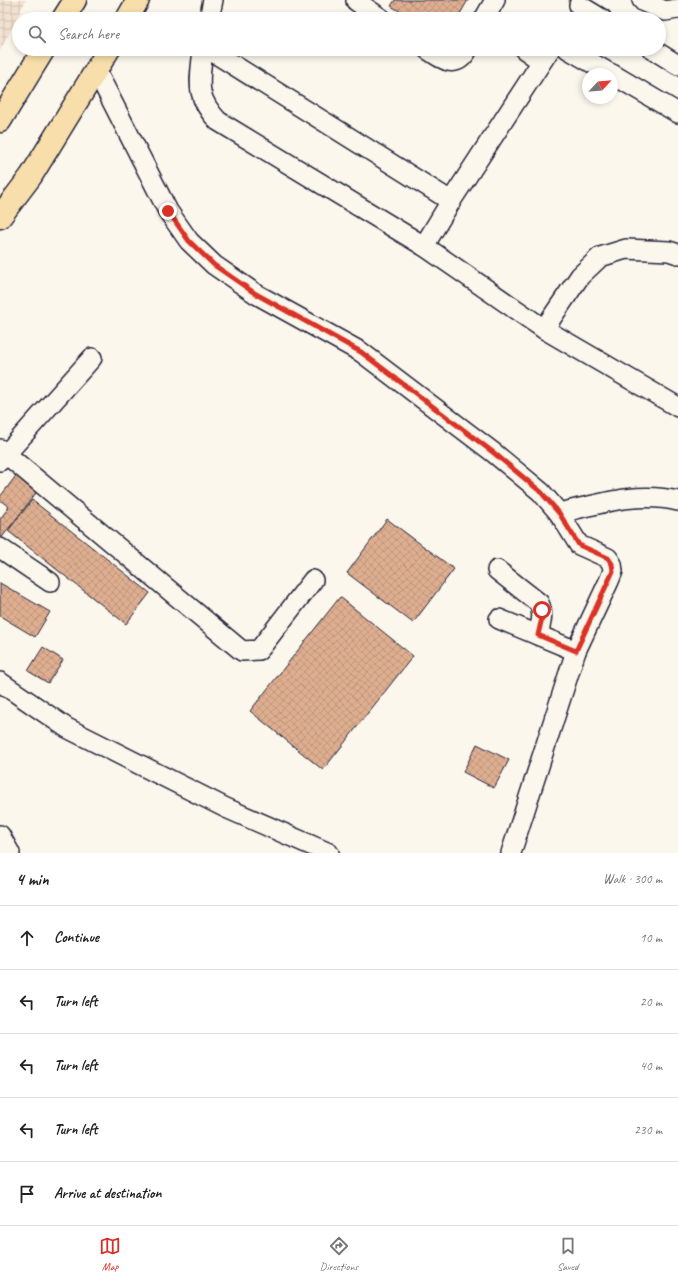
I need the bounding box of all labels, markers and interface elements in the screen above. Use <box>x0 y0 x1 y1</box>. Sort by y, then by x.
search box <box>12 12 666 56</box>
icon: search <box>26 23 48 45</box>
text: Search here <box>58 25 119 44</box>
north arrow <box>582 68 618 104</box>
route end <box>159 202 177 220</box>
route start <box>533 601 551 619</box>
text: 4 min <box>16 869 49 890</box>
text: Walk · 300 m <box>603 871 662 887</box>
icon: ahead <box>16 927 38 949</box>
text: Continue <box>54 928 99 947</box>
text: 10 m <box>640 930 662 946</box>
icon: left <box>16 991 38 1013</box>
text: Turn left <box>54 992 97 1011</box>
text: 20 m <box>640 994 662 1010</box>
icon: left <box>16 1055 38 1077</box>
text: Turn left <box>54 1056 97 1075</box>
text: 40 m <box>640 1058 662 1074</box>
icon: left <box>16 1119 38 1141</box>
text: Turn left <box>54 1120 97 1139</box>
text: 230 m <box>634 1122 662 1138</box>
icon: arrive <box>16 1183 38 1205</box>
text: Arrive at destination <box>54 1184 161 1203</box>
tab: Map <box>99 1235 121 1273</box>
tab: Directions <box>320 1235 358 1273</box>
tab: Saved <box>557 1235 579 1273</box>

